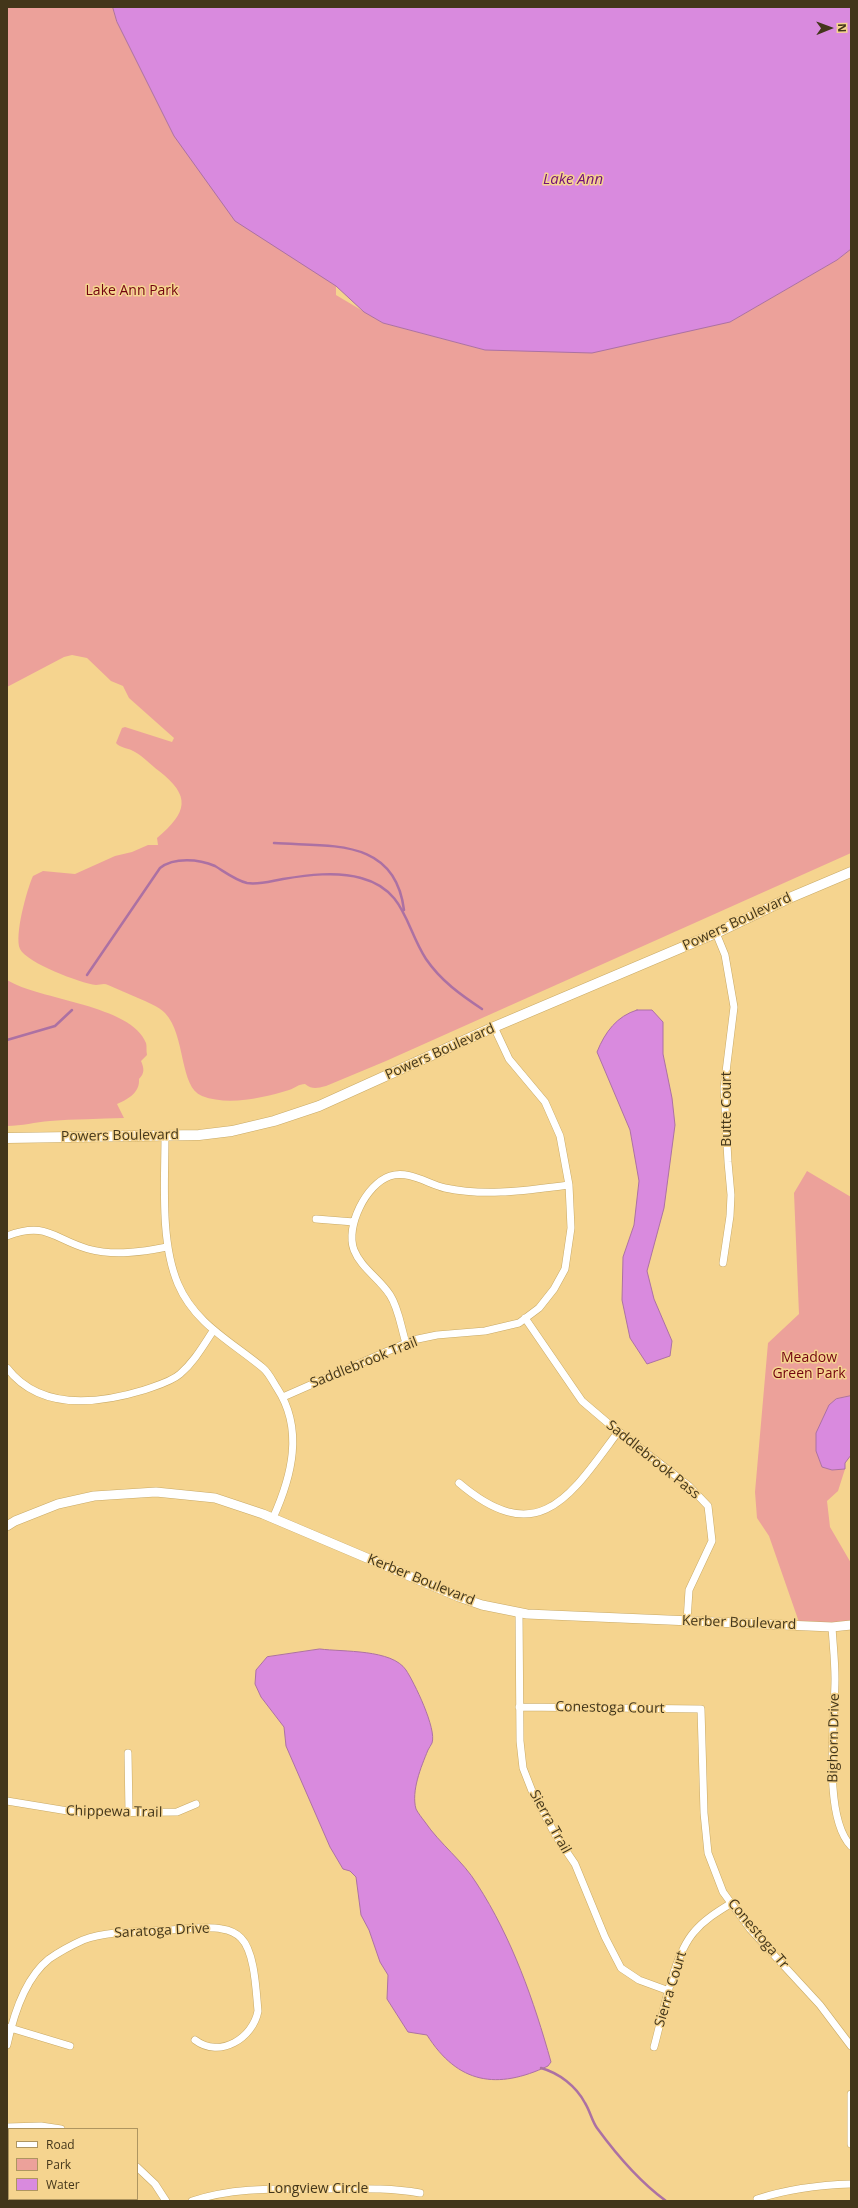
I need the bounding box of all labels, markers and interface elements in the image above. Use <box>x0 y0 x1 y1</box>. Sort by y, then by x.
north arrow <box>810 8 850 48</box>
text: N <box>835 23 850 32</box>
water label: Lake Ann <box>543 171 603 189</box>
park label: Lake Ann Park <box>86 283 178 299</box>
street label: Powers Boulevard <box>680 889 794 955</box>
street label: Powers Boulevard <box>383 1020 497 1084</box>
street label: Butte Court <box>719 1071 735 1147</box>
street label: Powers Boulevard <box>61 1127 179 1145</box>
street label: Saddlebrook Trail <box>308 1334 420 1392</box>
park label: Meadow Green Park <box>772 1350 846 1382</box>
street label: Saddlebrook Pass <box>603 1417 703 1503</box>
street label: Kerber Boulevard <box>365 1551 477 1609</box>
street label: Kerber Boulevard <box>682 1613 796 1633</box>
street label: Bighorn Drive <box>825 1693 843 1783</box>
street label: Conestoga Court <box>555 1699 665 1717</box>
street label: Sierra Trail <box>526 1787 574 1857</box>
street label: Chippewa Trail <box>66 1803 162 1821</box>
street label: Conestoga Tr <box>724 1896 792 1972</box>
street label: Saratoga Drive <box>114 1920 210 1942</box>
street label: Sierra Court <box>651 1949 691 2029</box>
legend <box>8 2128 138 2200</box>
text: Road <box>46 2136 75 2153</box>
text: Park <box>46 2156 71 2173</box>
text: Water <box>46 2176 80 2193</box>
street label: Longview Circle <box>268 2181 368 2197</box>

